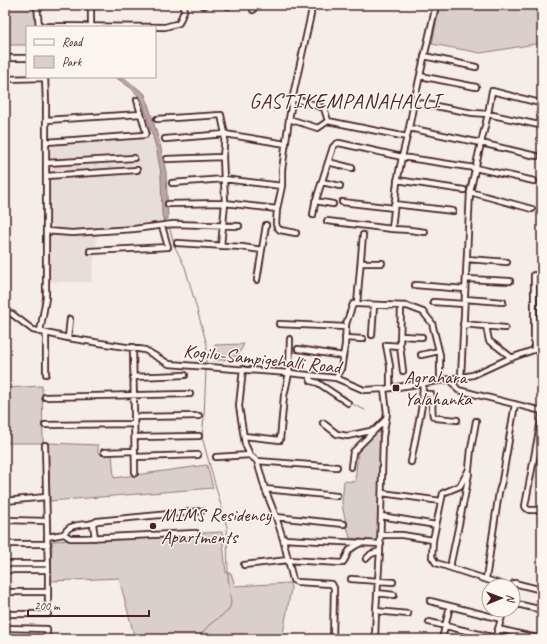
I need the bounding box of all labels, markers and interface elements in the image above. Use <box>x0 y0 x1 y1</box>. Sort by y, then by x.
legend <box>26 26 156 78</box>
text: Road <box>62 34 84 50</box>
text: Park <box>62 54 83 70</box>
district label: GASTIKEMPANAHALLI <box>249 88 444 114</box>
street label: Kogilu-Sampigehalli Road <box>182 339 345 380</box>
place label: Agrahara Yalahanka <box>404 365 473 411</box>
marker: Agrahara Yalahanka <box>391 383 401 393</box>
place label: MIMS Residency Apartments <box>161 503 273 549</box>
marker: MIMS Residency Apartments <box>148 521 158 531</box>
north arrow <box>481 578 521 618</box>
scale bar <box>28 592 149 618</box>
text: N <box>504 594 518 604</box>
text: 200 m <box>34 598 61 614</box>

